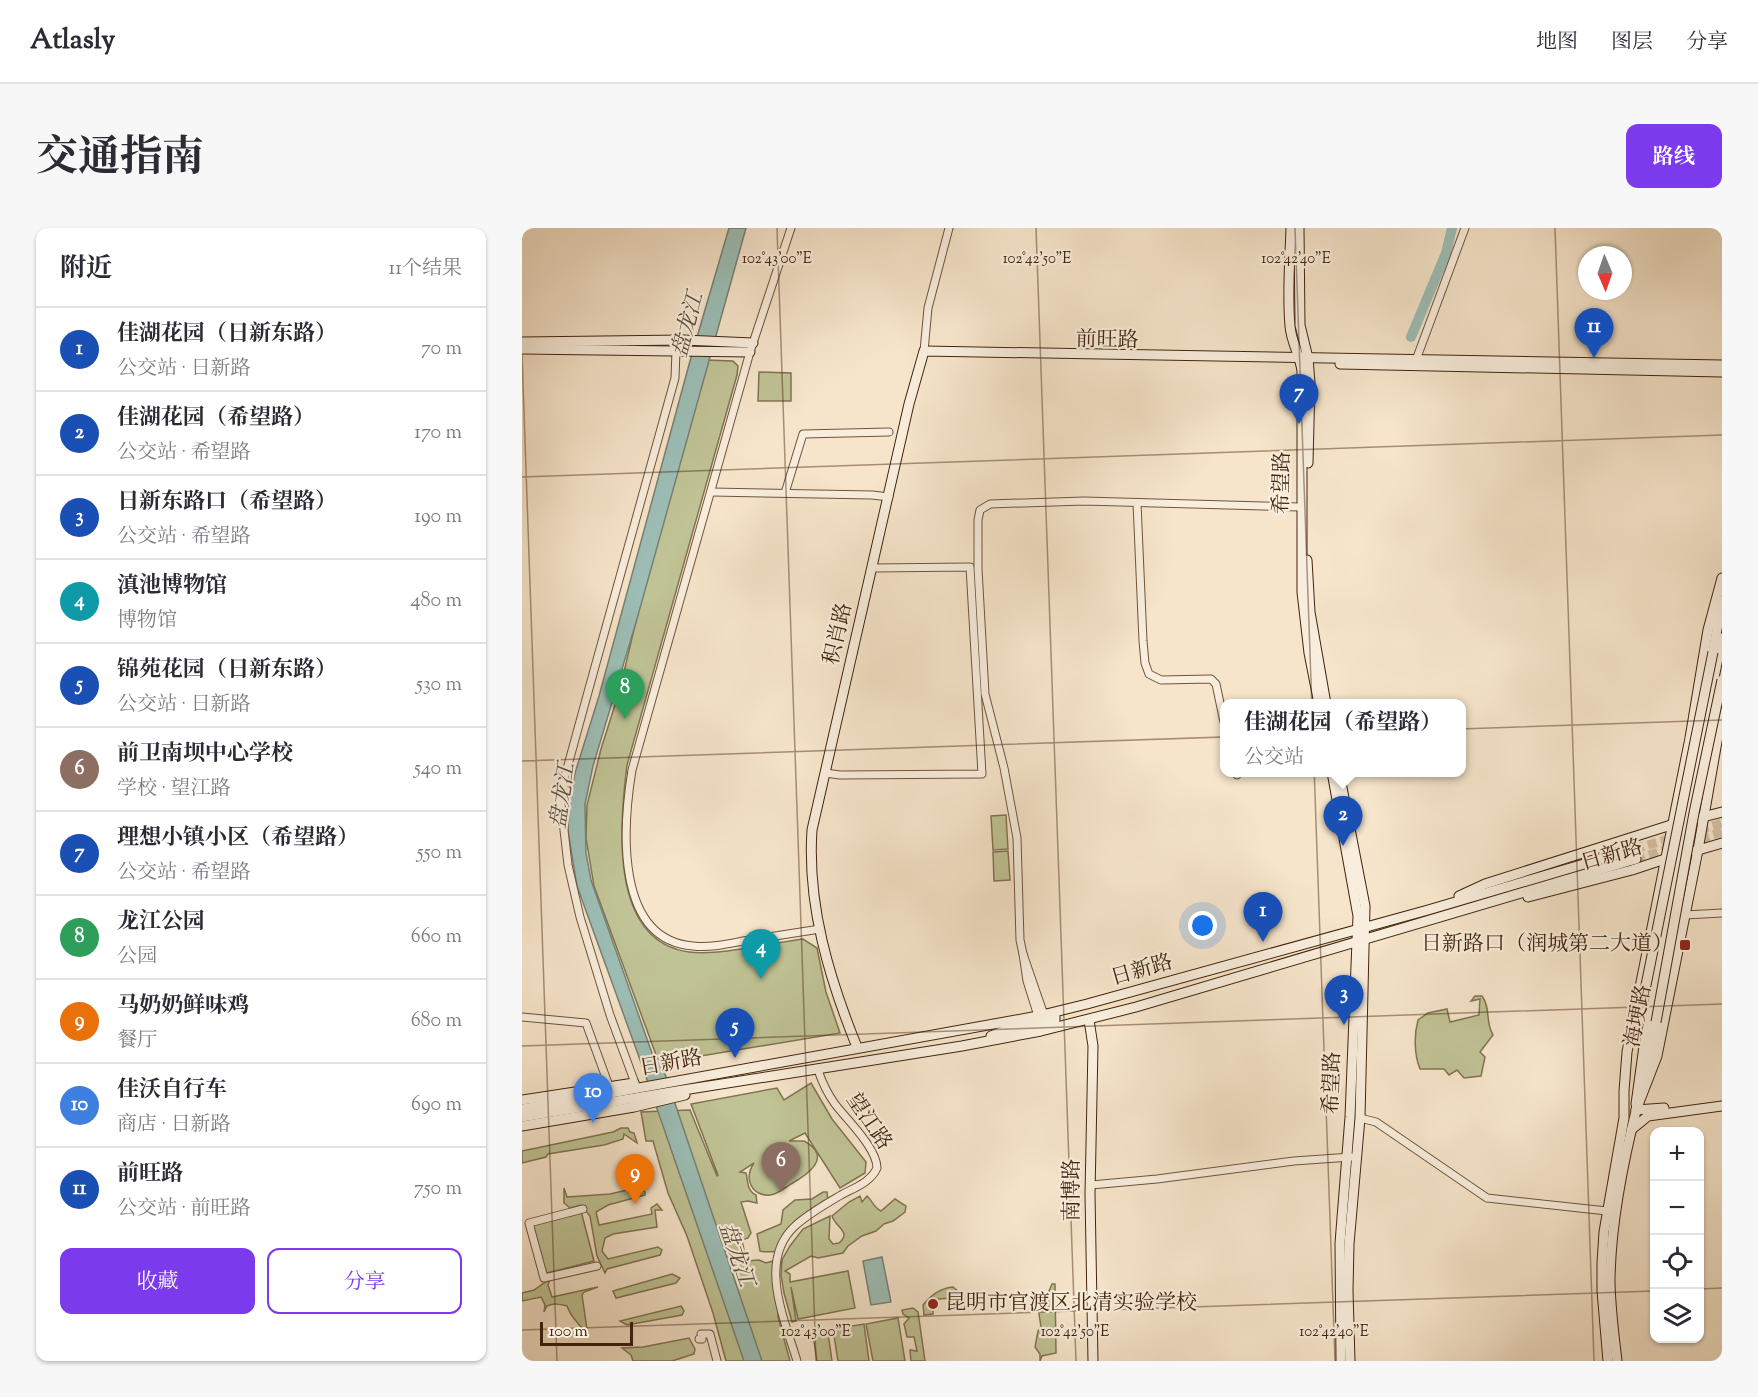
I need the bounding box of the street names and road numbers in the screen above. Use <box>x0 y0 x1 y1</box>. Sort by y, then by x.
street label: 前旺路 <box>1075 325 1139 357</box>
street label: 希望路 <box>1267 451 1299 515</box>
street label: 积肖路 <box>817 600 861 668</box>
street label: 日新路 <box>1578 833 1646 879</box>
street label: 日新路 <box>1108 948 1176 994</box>
street label: 海埂路 <box>1618 982 1660 1050</box>
street label: 日新路 <box>637 1044 705 1084</box>
street label: 希望路 <box>1317 1051 1349 1115</box>
street label: 望江路 <box>838 1087 898 1157</box>
street label: 南博路 <box>1058 1159 1088 1222</box>

